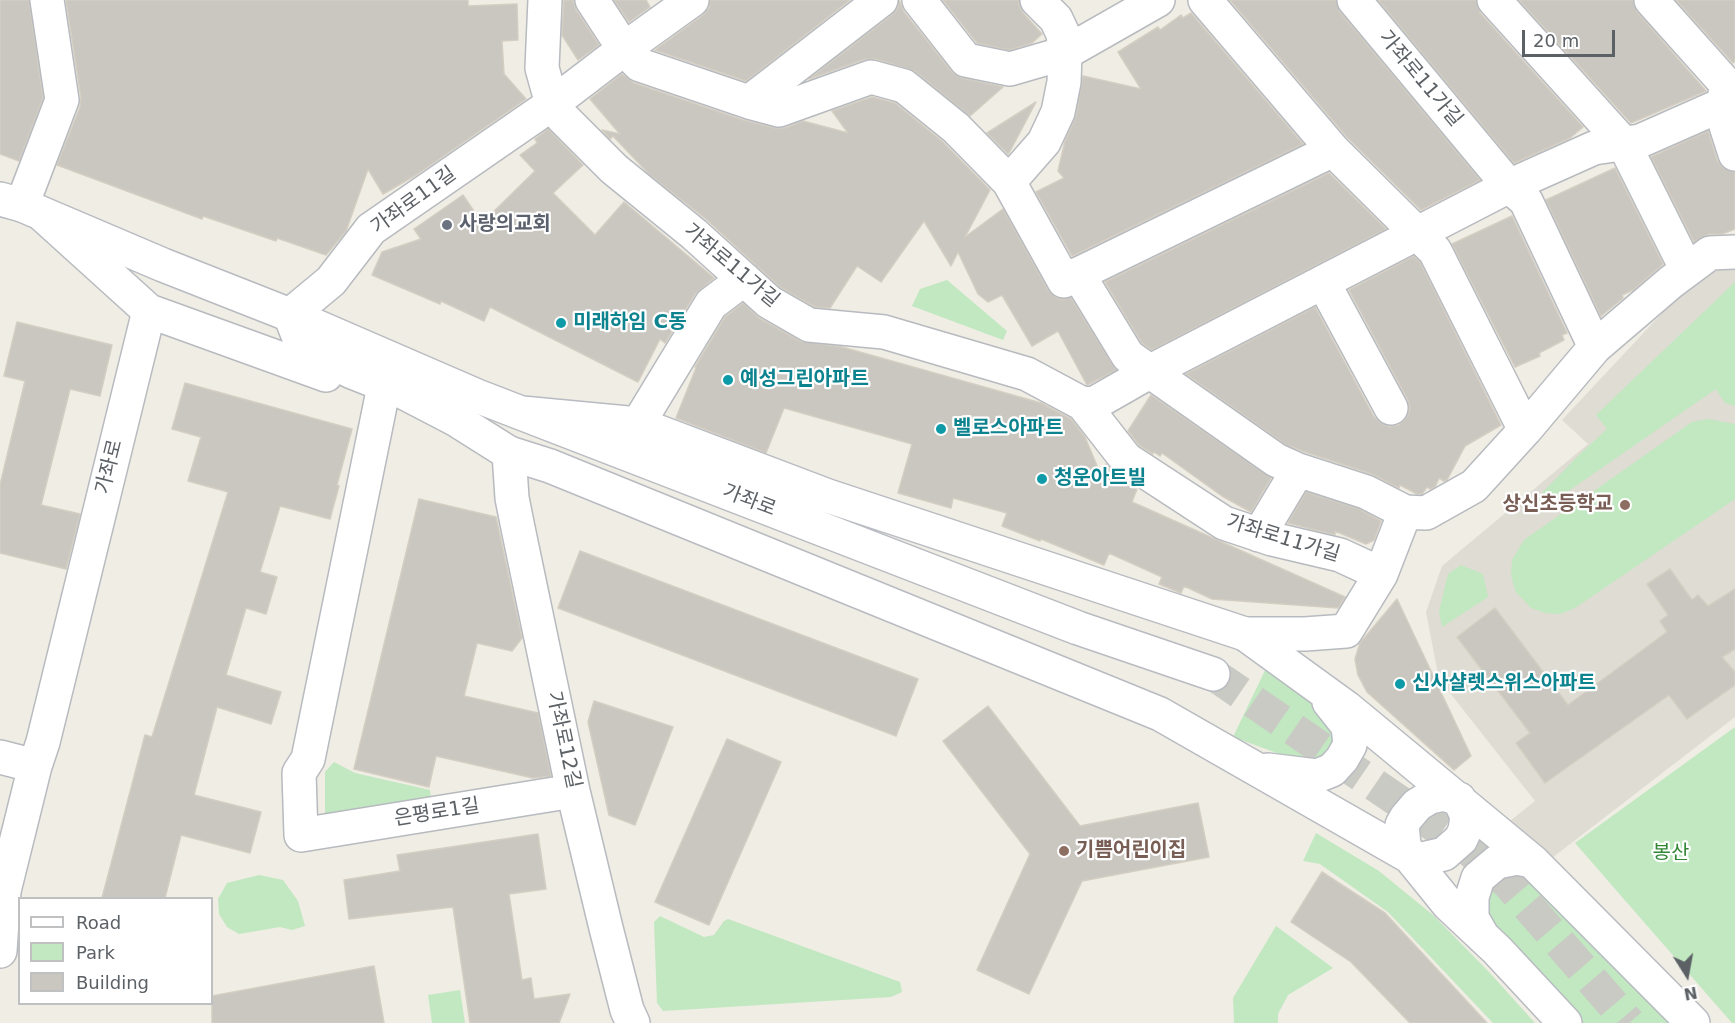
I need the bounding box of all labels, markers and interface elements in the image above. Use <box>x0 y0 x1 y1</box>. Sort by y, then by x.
scale bar <box>1525 18 1618 56</box>
street label: 가좌로11가길 <box>1373 26 1467 132</box>
text: 20 m <box>1533 30 1579 51</box>
street label: 가좌로11길 <box>367 162 461 240</box>
place label: 사랑의교회 <box>459 213 551 237</box>
marker: 사랑의교회 <box>440 218 454 232</box>
street label: 가좌로11가길 <box>678 219 784 313</box>
place label: 미래하임 C동 <box>573 311 687 335</box>
marker: 미래하임 C동 <box>554 316 568 330</box>
place label: 예성그린아파트 <box>740 368 869 392</box>
marker: 예성그린아파트 <box>721 373 735 387</box>
place label: 벨로스아파트 <box>953 417 1063 441</box>
marker: 벨로스아파트 <box>934 422 948 436</box>
street label: 가좌로 <box>92 437 128 497</box>
place label: 청운아트빌 <box>1054 467 1146 491</box>
marker: 청운아트빌 <box>1035 472 1049 486</box>
street label: 가좌로 <box>719 480 779 522</box>
place label: 상신초등학교 <box>1503 493 1613 517</box>
marker: 상신초등학교 <box>1618 498 1632 512</box>
street label: 가좌로11가길 <box>1223 510 1343 568</box>
place label: 신사샬렛스위스아파트 <box>1412 672 1596 696</box>
marker: 신사샬렛스위스아파트 <box>1393 677 1407 691</box>
street label: 가좌로12길 <box>541 689 585 791</box>
street label: 은평로1길 <box>392 794 482 832</box>
place label: 기쁨어린이집 <box>1076 839 1186 863</box>
park label: 봉산 <box>1653 842 1689 866</box>
marker: 기쁨어린이집 <box>1057 844 1071 858</box>
legend <box>18 897 213 1005</box>
text: Road <box>76 912 121 933</box>
text: Park <box>76 942 115 963</box>
north arrow <box>1657 945 1717 1005</box>
text: Building <box>76 972 149 993</box>
text: N <box>1682 983 1699 1004</box>

